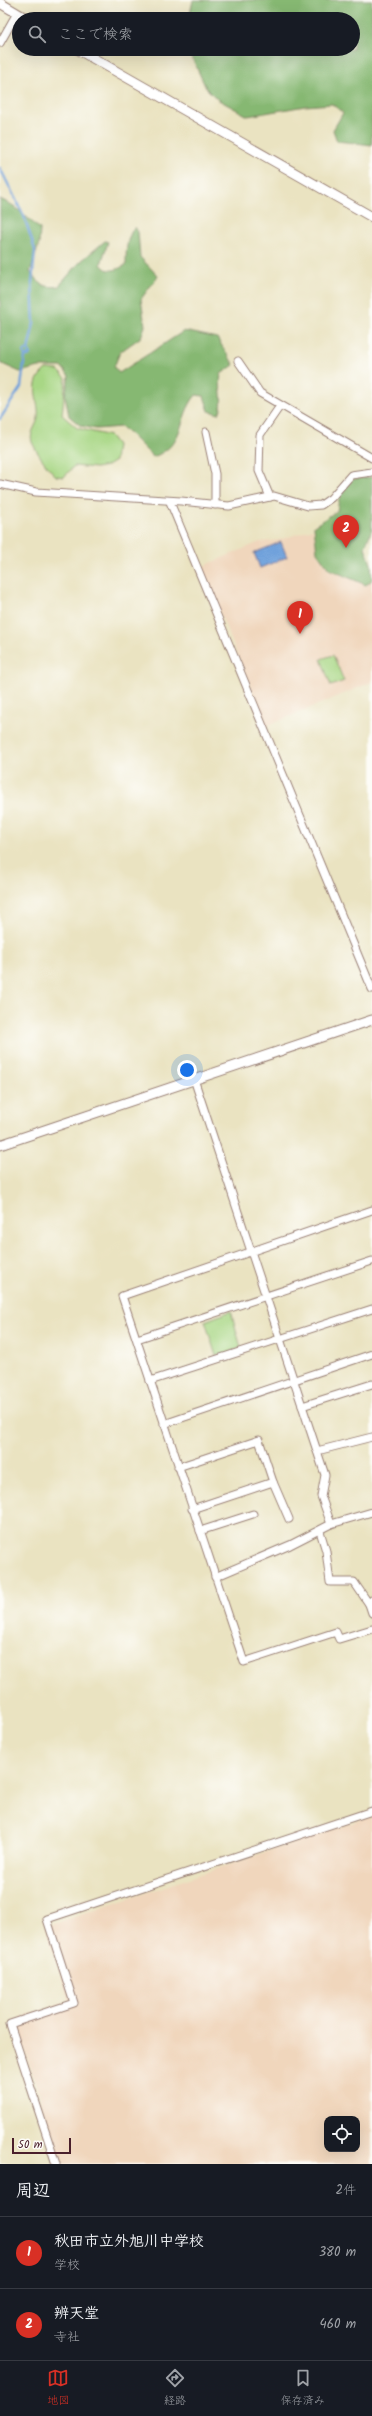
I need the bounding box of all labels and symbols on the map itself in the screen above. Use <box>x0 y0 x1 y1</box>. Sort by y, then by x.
pin: 2 <box>333 515 359 548</box>
pin: 1 <box>287 601 313 634</box>
your location <box>177 1060 197 1080</box>
scale bar <box>12 2136 71 2155</box>

